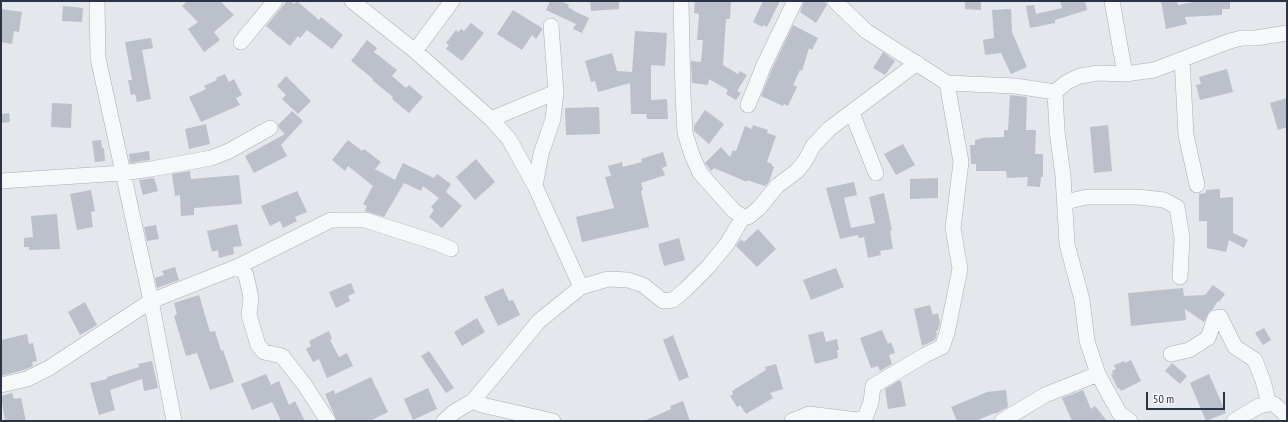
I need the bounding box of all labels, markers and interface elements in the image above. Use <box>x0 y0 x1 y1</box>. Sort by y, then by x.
scale bar <box>1148 384 1227 410</box>
text: 50 m <box>1153 391 1174 406</box>

